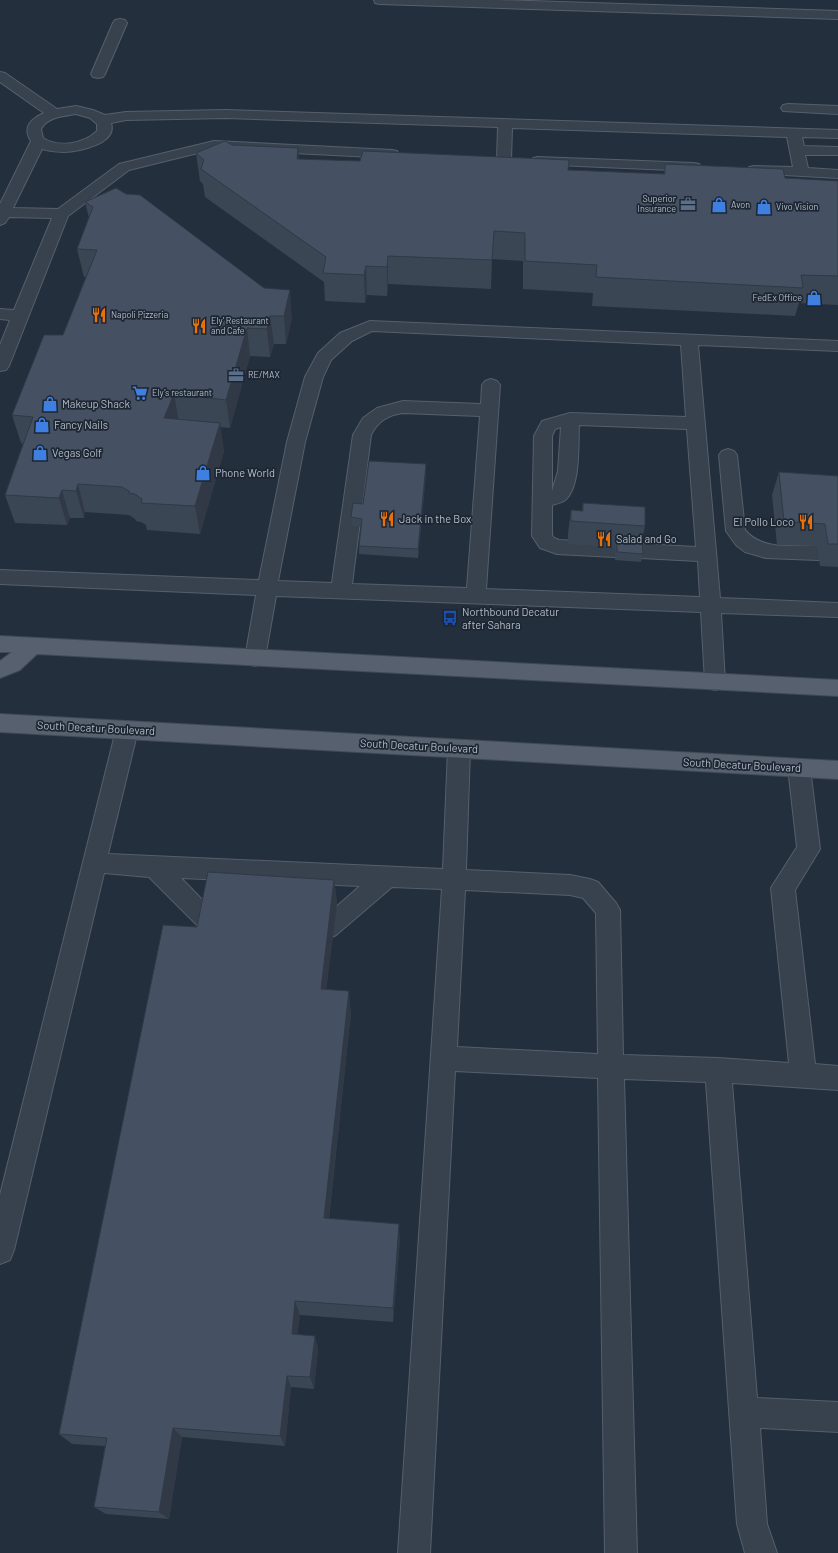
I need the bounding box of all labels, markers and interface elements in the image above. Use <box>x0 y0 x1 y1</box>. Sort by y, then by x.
place label: Superior Insurance <box>638 193 677 214</box>
office icon: Superior Insurance <box>679 195 697 213</box>
shop icon: Avon <box>710 196 728 214</box>
shop icon: Vivo Vision <box>755 198 773 216</box>
place label: Avon <box>731 199 750 210</box>
place label: Vivo Vision <box>776 201 819 212</box>
shop icon: FedEx Office <box>805 289 823 307</box>
place label: FedEx Office <box>752 292 802 303</box>
restaurant icon: Napoli Pizzeria <box>90 306 108 324</box>
place label: Napoli Pizzeria <box>111 309 168 320</box>
place label: Ely' Restaurant and Cafe <box>211 315 269 336</box>
restaurant icon: Ely' Restaurant and Cafe <box>190 317 208 335</box>
office icon: RE/MAX <box>227 366 245 384</box>
place label: RE/MAX <box>248 369 280 380</box>
supermarket icon: Ely’s restaurant <box>131 384 149 402</box>
place label: Ely’s restaurant <box>152 387 212 398</box>
shop icon: Makeup Shack <box>41 395 59 413</box>
place label: Makeup Shack <box>62 397 131 410</box>
shop icon: Fancy Nails <box>33 416 51 434</box>
place label: Fancy Nails <box>54 418 108 431</box>
shop icon: Vegas Golf <box>31 444 49 462</box>
place label: Vegas Golf <box>52 446 102 459</box>
shop icon: Phone World <box>194 464 212 482</box>
place label: Phone World <box>215 466 275 479</box>
restaurant icon: Jack in the Box <box>378 510 396 528</box>
place label: Jack in the Box <box>399 512 471 525</box>
restaurant icon: El Pollo Loco <box>797 513 815 531</box>
place label: El Pollo Loco <box>733 515 794 528</box>
restaurant icon: Salad and Go <box>595 530 613 548</box>
place label: Salad and Go <box>616 532 677 545</box>
place label: Northbound Decatur after Sahara <box>462 605 559 631</box>
bus stop icon: Northbound Decatur after Sahara <box>441 609 459 627</box>
street label: South Decatur Boulevard <box>37 718 155 737</box>
street label: South Decatur Boulevard <box>360 736 478 755</box>
street label: South Decatur Boulevard <box>683 755 801 774</box>

